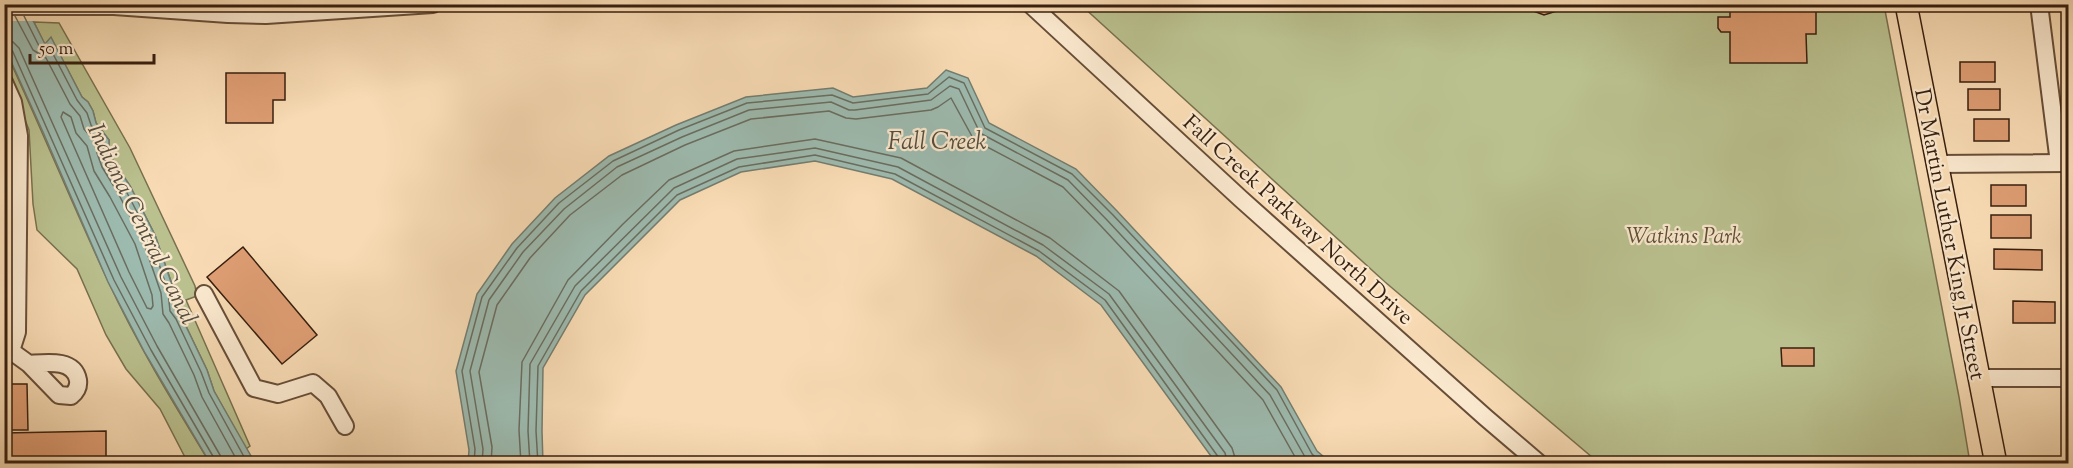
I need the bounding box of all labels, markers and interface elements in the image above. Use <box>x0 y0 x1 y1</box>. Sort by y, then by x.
scale bar <box>30 27 154 65</box>
text: 50 m <box>38 37 74 63</box>
street label: Dr Martin Luther King Jr Street <box>1904 86 1992 383</box>
street label: Fall Creek Parkway North Drive <box>1174 109 1419 334</box>
water label: Indiana Central Canal <box>78 118 205 331</box>
water label: Fall Creek <box>888 126 987 160</box>
park label: Watkins Park <box>1626 222 1742 254</box>

